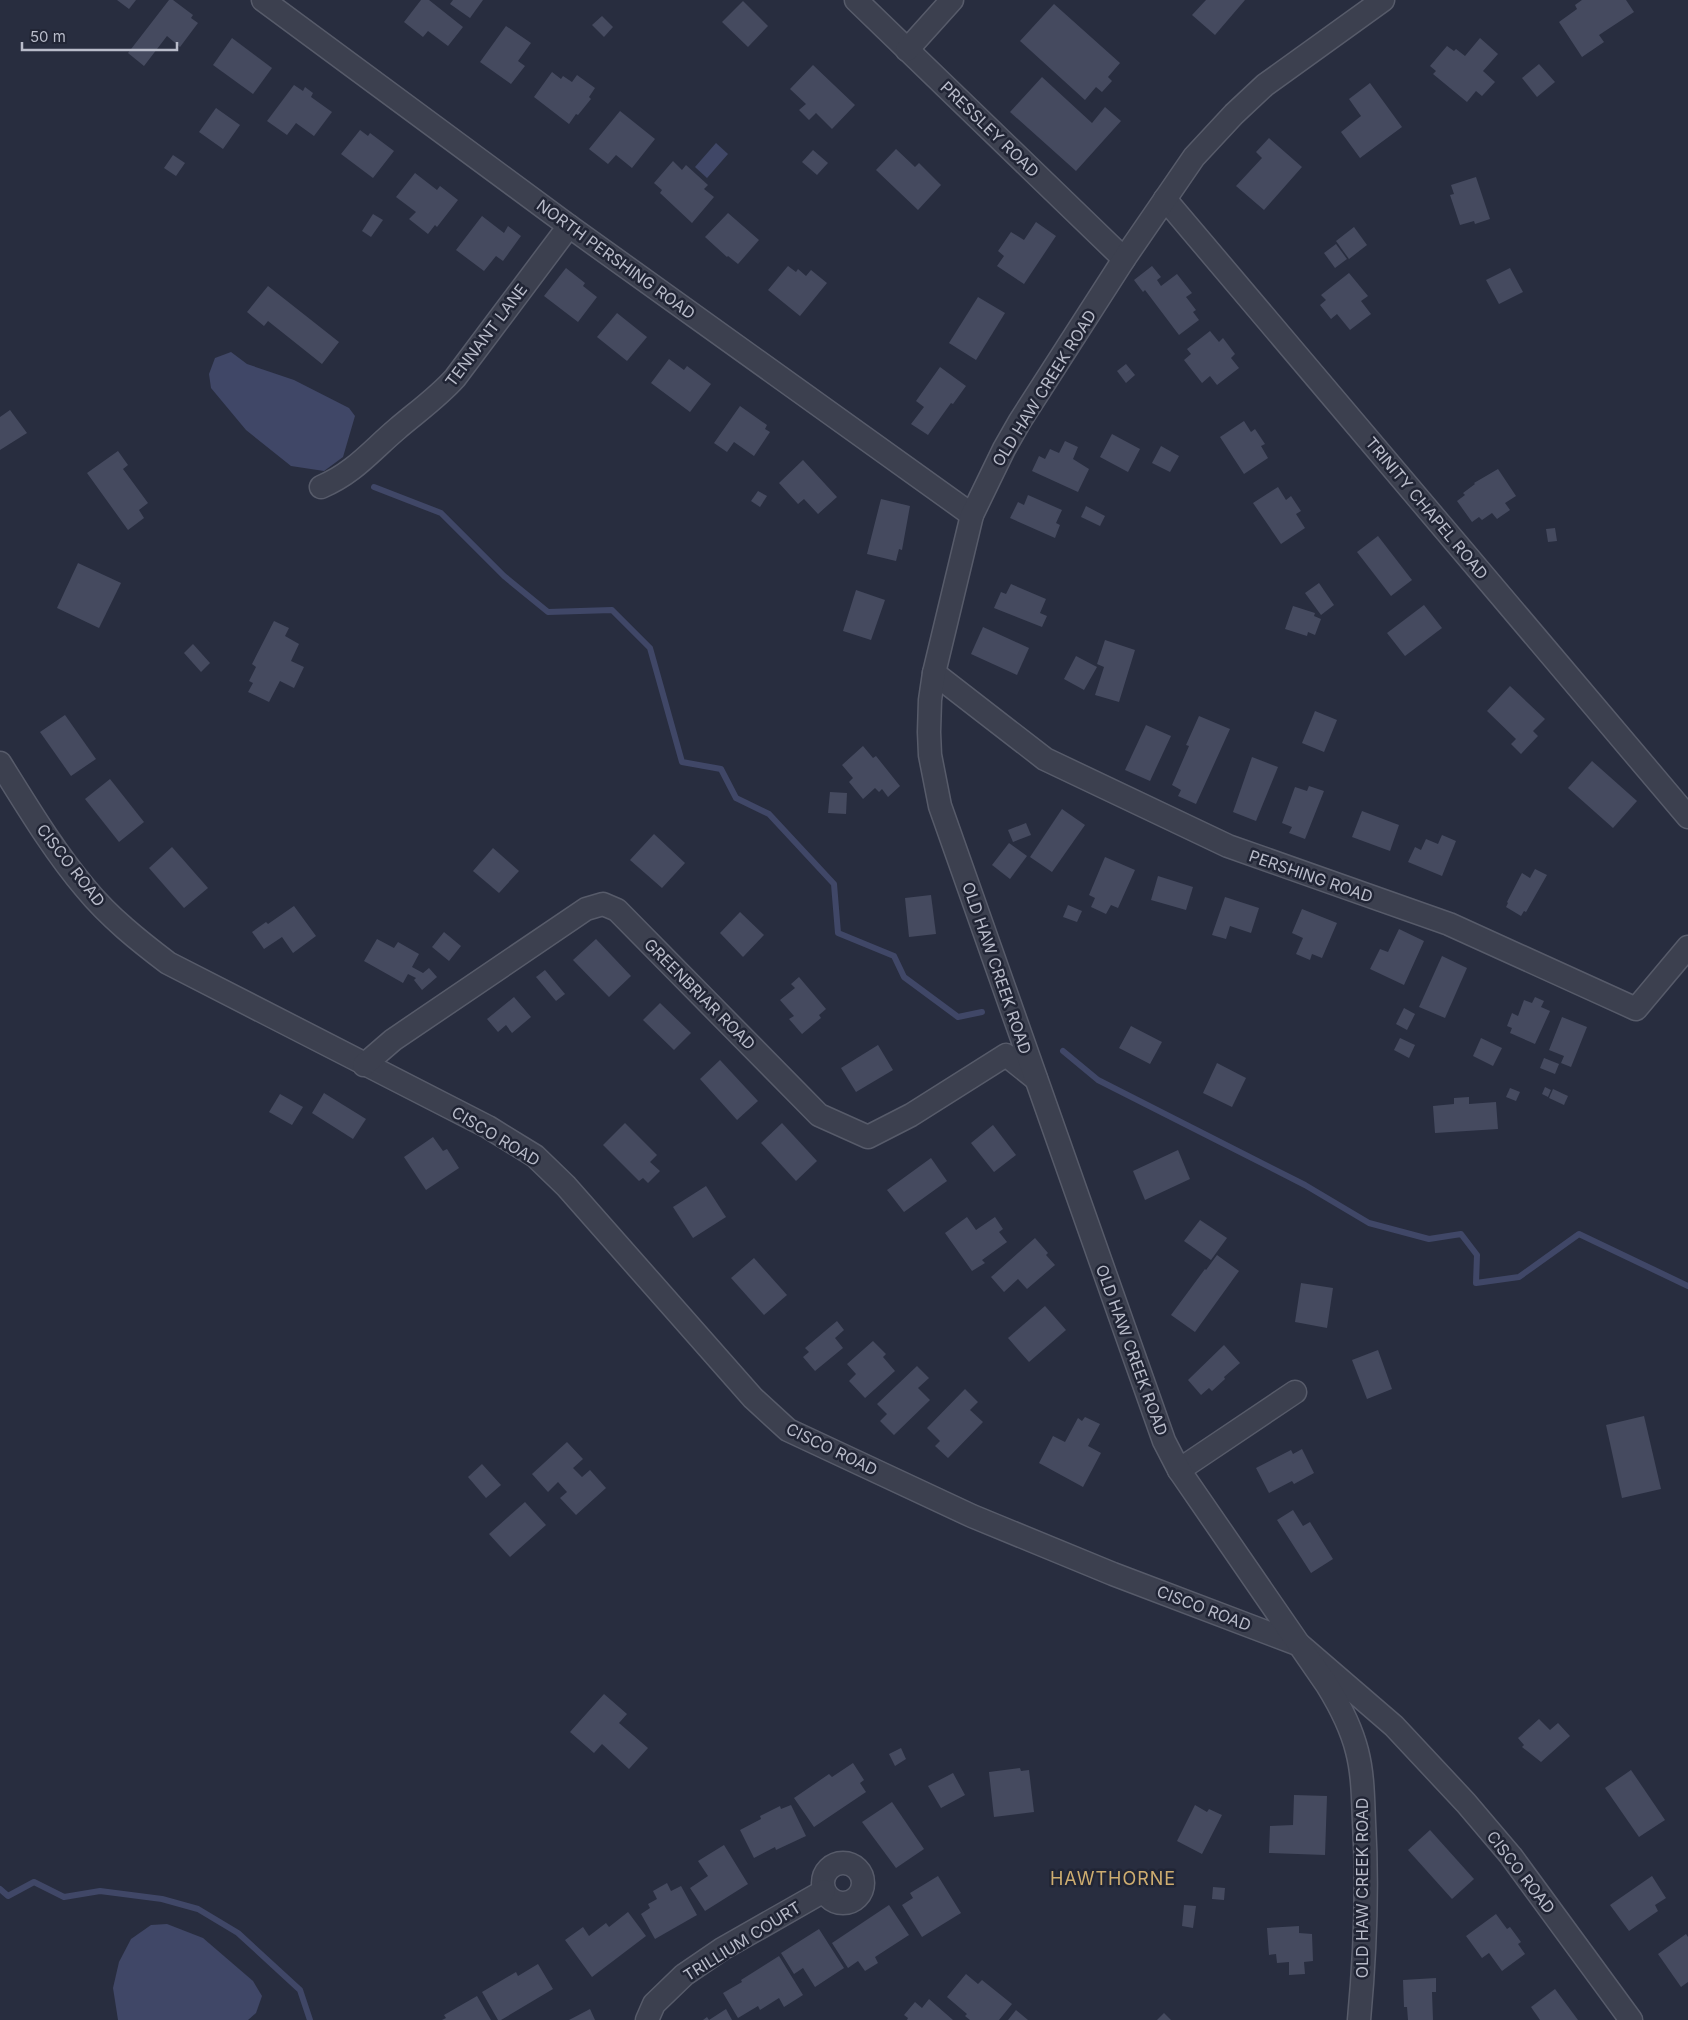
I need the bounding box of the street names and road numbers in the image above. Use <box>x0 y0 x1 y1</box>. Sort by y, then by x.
street label: PRESSLEY ROAD <box>937 77 1043 181</box>
street label: NORTH PERSHING ROAD <box>533 195 699 323</box>
street label: TENNANT LANE <box>441 280 531 390</box>
street label: OLD HAW CREEK ROAD <box>988 306 1100 470</box>
street label: TRINITY CHAPEL ROAD <box>1362 433 1492 583</box>
street label: CISCO ROAD <box>33 820 109 910</box>
street label: PERSHING ROAD <box>1246 845 1376 907</box>
street label: OLD HAW CREEK ROAD <box>958 879 1036 1057</box>
street label: GREENBRIAR ROAD <box>640 934 760 1054</box>
street label: CISCO ROAD <box>448 1102 544 1170</box>
street label: OLD HAW CREEK ROAD <box>1092 1262 1172 1438</box>
street label: CISCO ROAD <box>783 1418 881 1480</box>
street label: CISCO ROAD <box>1154 1581 1254 1635</box>
street label: OLD HAW CREEK ROAD <box>1352 1798 1372 1978</box>
street label: CISCO ROAD <box>1483 1827 1559 1917</box>
street label: TRILLIUM COURT <box>680 1897 804 1985</box>

